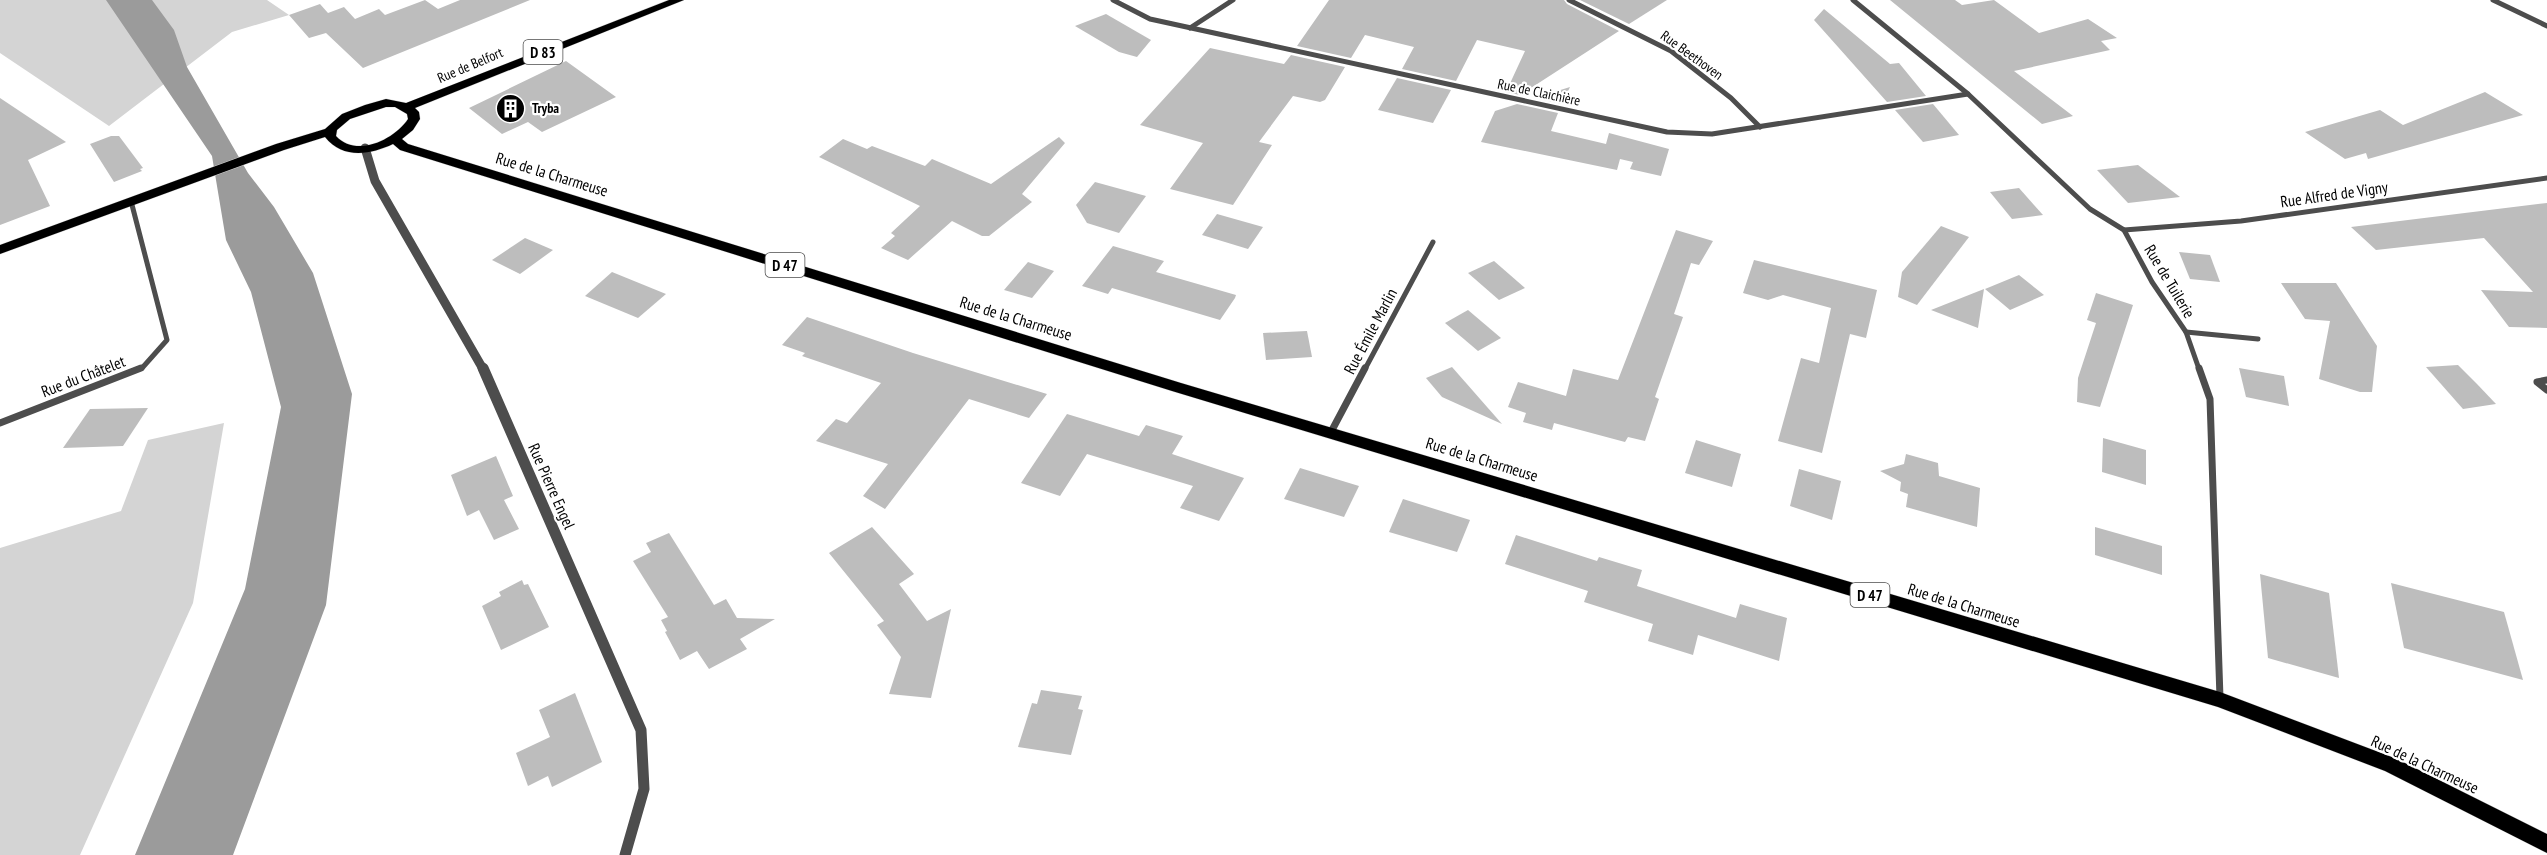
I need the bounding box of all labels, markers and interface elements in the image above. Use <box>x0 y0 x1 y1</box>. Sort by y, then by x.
street label: Rue Beethoven <box>1657 26 1727 84</box>
road number: D 83 <box>524 40 562 64</box>
street label: Rue de Belfort <box>434 43 506 87</box>
street label: Rue de Claichière <box>1496 74 1582 110</box>
building icon: Tryba <box>495 92 527 124</box>
place label: Tryba <box>532 99 559 117</box>
street label: Rue de la Charmeuse <box>494 147 610 201</box>
street label: Rue Alfred de Vigny <box>2279 177 2389 211</box>
street label: Rue de Tuilerie <box>2140 241 2200 321</box>
road number: D 47 <box>766 253 804 277</box>
street label: Rue Émile Marlin <box>1339 285 1401 377</box>
street label: Rue de la Charmeuse <box>958 291 1074 345</box>
street label: Rue du Châtelet <box>38 351 128 401</box>
street label: Rue de la Charmeuse <box>1424 432 1540 486</box>
street label: Rue Pierre Engel <box>524 440 580 532</box>
street label: Rue de la Charmeuse <box>1906 578 2022 632</box>
road number: D 47 <box>1850 583 1890 607</box>
street label: Rue de la Charmeuse <box>2368 730 2482 798</box>

